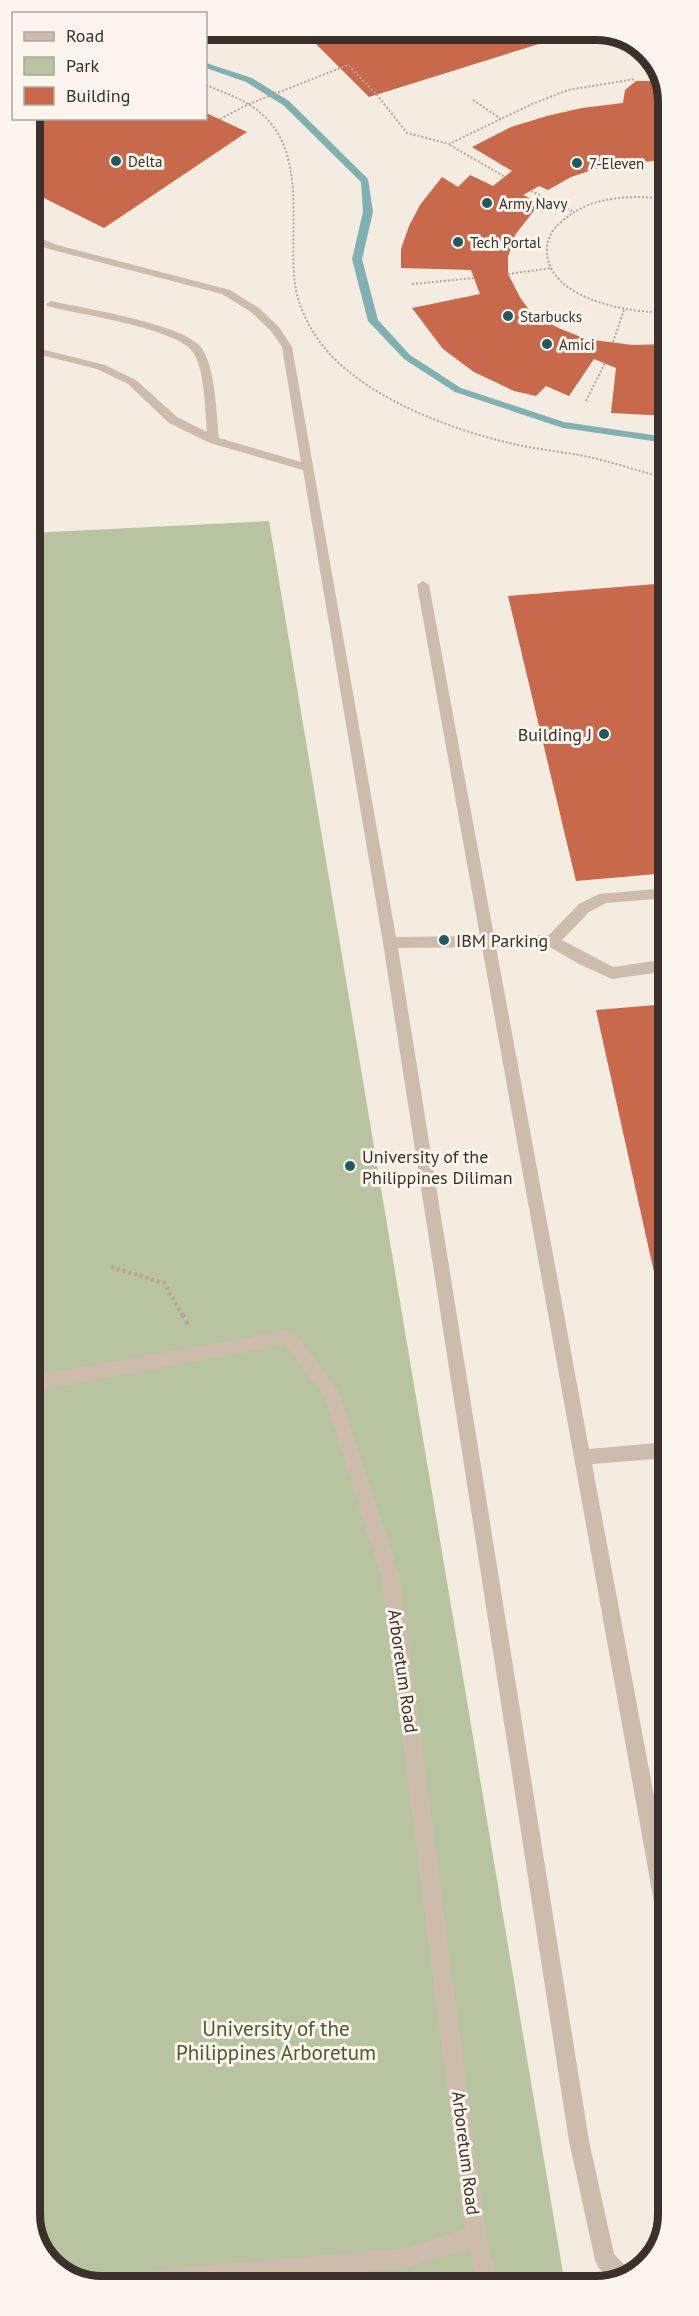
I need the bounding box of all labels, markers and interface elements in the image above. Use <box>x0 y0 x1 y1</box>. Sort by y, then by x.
legend <box>12 12 207 120</box>
text: Road <box>66 24 104 47</box>
text: Park <box>66 54 99 77</box>
text: Building <box>66 84 130 107</box>
place label: Delta <box>128 152 162 171</box>
marker: Delta <box>109 154 123 168</box>
place label: 7-Eleven <box>589 154 644 173</box>
marker: 7-Eleven <box>570 156 584 170</box>
place label: Army Navy <box>499 194 567 213</box>
marker: Army Navy <box>480 196 494 210</box>
place label: Tech Portal <box>470 233 542 252</box>
marker: Tech Portal <box>451 235 465 249</box>
place label: Starbucks <box>520 307 582 326</box>
marker: Starbucks <box>501 309 515 323</box>
place label: Amici <box>559 335 595 354</box>
marker: Amici <box>540 337 554 351</box>
place label: Building J <box>518 723 592 746</box>
marker: Building J <box>597 727 611 741</box>
place label: IBM Parking <box>456 929 548 952</box>
marker: IBM Parking <box>437 933 451 947</box>
place label: University of the Philippines Diliman <box>362 1145 513 1189</box>
marker: University of the Philippines Diliman <box>343 1159 357 1173</box>
street label: Arboretum Road <box>383 1608 423 1734</box>
park label: University of the Philippines Arboretum <box>176 2015 376 2066</box>
street label: Arboretum Road <box>447 2090 485 2216</box>

